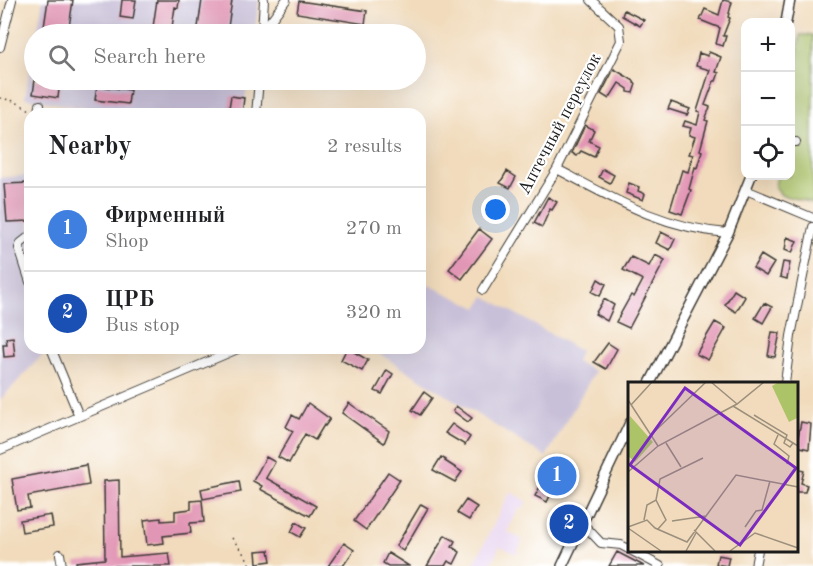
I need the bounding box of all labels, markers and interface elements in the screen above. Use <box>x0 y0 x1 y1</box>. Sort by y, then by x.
map controls <box>741 18 795 180</box>
button: + <box>741 18 795 72</box>
search box <box>24 24 426 90</box>
icon: search <box>45 41 78 74</box>
text: Search here <box>93 46 206 68</box>
street label: Аптечный переулок <box>515 50 605 198</box>
button: − <box>741 72 795 126</box>
button: locate <box>741 126 795 180</box>
text: Nearby <box>48 134 132 160</box>
text: 2 results <box>327 137 402 157</box>
your location <box>481 195 510 224</box>
text: Фирменный <box>105 205 225 227</box>
text: 1 <box>62 219 73 239</box>
text: 270 m <box>346 219 402 239</box>
text: Shop <box>105 232 149 252</box>
text: ЦРБ <box>105 289 154 311</box>
text: 2 <box>62 303 73 323</box>
text: 320 m <box>346 303 402 323</box>
text: Bus stop <box>105 316 180 336</box>
inset map <box>628 382 798 551</box>
pin: 1 <box>538 454 576 498</box>
pin: 2 <box>550 502 588 546</box>

